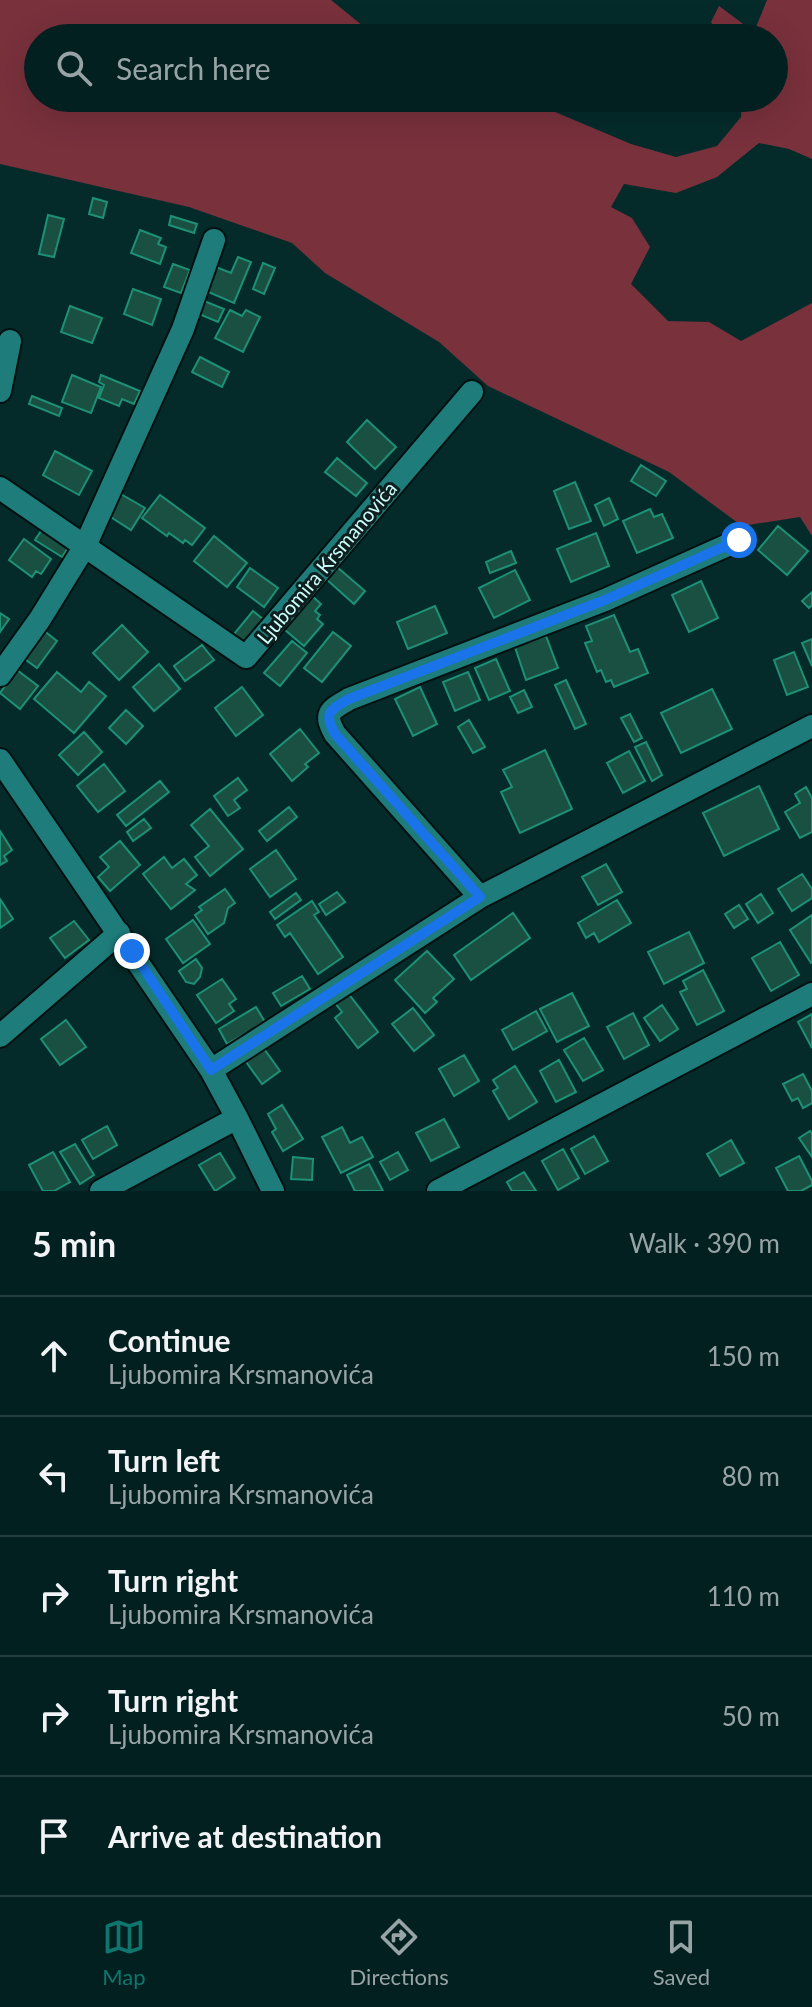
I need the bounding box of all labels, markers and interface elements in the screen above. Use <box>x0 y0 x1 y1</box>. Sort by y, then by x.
search box <box>24 24 788 112</box>
icon: search <box>52 46 96 90</box>
text: Search here <box>116 50 271 86</box>
street label: Ljubomira Krsmanovića <box>251 476 401 648</box>
route start <box>721 522 757 558</box>
route end <box>114 933 150 969</box>
text: 5 min <box>32 1223 116 1264</box>
text: Walk · 390 m <box>629 1227 780 1259</box>
text: Continue <box>108 1322 231 1358</box>
icon: ahead <box>32 1334 76 1378</box>
text: 150 m <box>707 1340 780 1372</box>
text: Ljubomira Krsmanovića <box>108 1358 374 1390</box>
text: Turn left <box>108 1442 220 1478</box>
icon: left <box>32 1454 76 1498</box>
text: 80 m <box>722 1460 780 1492</box>
text: Ljubomira Krsmanovića <box>108 1478 374 1510</box>
text: Turn right <box>108 1562 238 1598</box>
icon: right <box>32 1574 76 1618</box>
text: 110 m <box>707 1580 780 1612</box>
text: Ljubomira Krsmanovića <box>108 1598 374 1630</box>
text: Turn right <box>108 1682 238 1718</box>
icon: right <box>32 1694 76 1738</box>
text: 50 m <box>722 1700 780 1732</box>
text: Ljubomira Krsmanovića <box>108 1718 374 1750</box>
icon: arrive <box>32 1814 76 1858</box>
text: Arrive at destination <box>108 1818 382 1854</box>
tab: Map <box>102 1915 146 1990</box>
tab: Directions <box>350 1915 449 1990</box>
tab: Saved <box>653 1915 710 1990</box>

